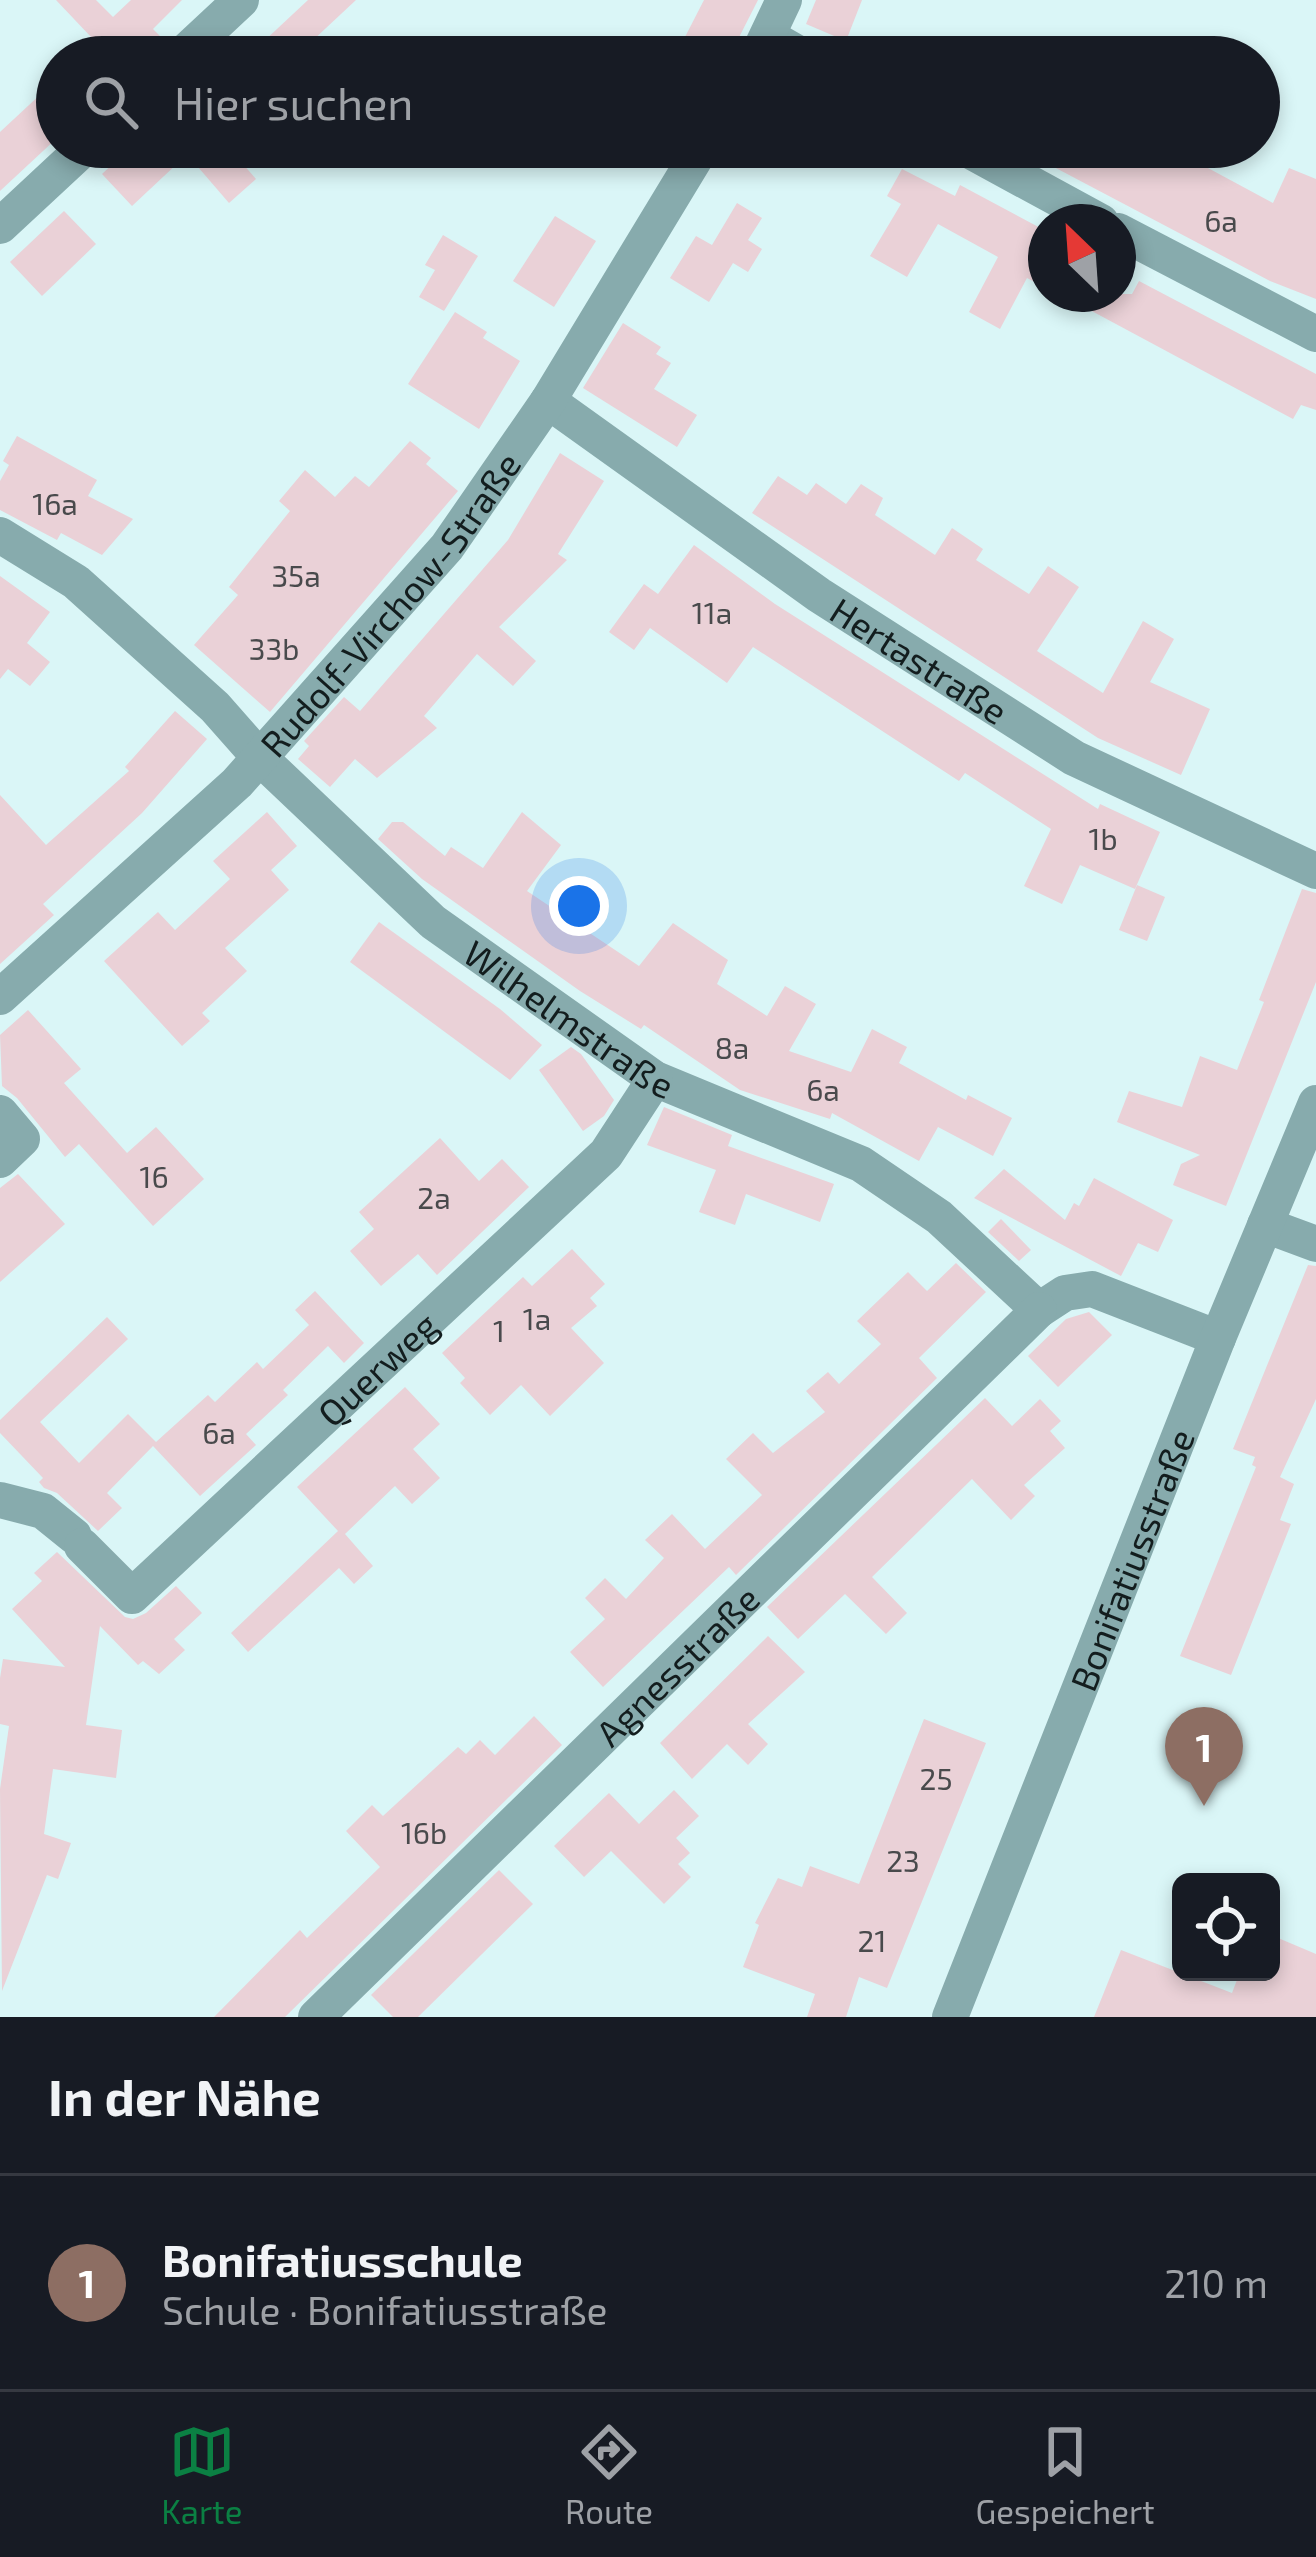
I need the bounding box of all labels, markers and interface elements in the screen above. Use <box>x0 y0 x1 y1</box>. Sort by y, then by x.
search box <box>36 36 1280 168</box>
icon: search <box>78 69 144 135</box>
text: Hier suchen <box>174 75 414 129</box>
house number: 6a <box>1204 202 1238 238</box>
north arrow <box>1028 204 1136 312</box>
street label: Rudolf-Virchow-Straße <box>250 443 528 764</box>
house number: 16a <box>32 485 78 521</box>
house number: 35a <box>271 557 321 593</box>
street label: Hertastraße <box>824 587 1016 732</box>
house number: 11a <box>692 594 732 630</box>
house number: 33b <box>249 630 299 666</box>
house number: 1b <box>1088 820 1118 856</box>
your location <box>549 876 609 936</box>
street label: Wilhelmstraße <box>457 930 680 1106</box>
house number: 8a <box>715 1029 749 1065</box>
house number: 6a <box>806 1071 840 1107</box>
house number: 16 <box>139 1158 169 1194</box>
house number: 2a <box>417 1179 451 1215</box>
house number: 1a <box>523 1300 551 1336</box>
street label: Querweg <box>308 1302 445 1434</box>
house number: 1 <box>493 1312 505 1348</box>
house number: 6a <box>202 1414 236 1450</box>
street label: Bonifatiusstraße <box>1060 1422 1202 1696</box>
street label: Agnesstraße <box>586 1576 767 1754</box>
pin: 1 <box>1165 1707 1243 1806</box>
house number: 25 <box>920 1760 952 1796</box>
house number: 16b <box>401 1814 447 1850</box>
house number: 23 <box>886 1842 920 1878</box>
map controls <box>1172 1873 1280 1981</box>
button: locate <box>1172 1873 1280 1981</box>
house number: 21 <box>858 1922 886 1958</box>
text: In der Nähe <box>48 2065 321 2126</box>
text: Bonifatiusschule <box>162 2232 523 2286</box>
text: 1 <box>79 2259 95 2306</box>
text: 210 m <box>1164 2259 1268 2306</box>
text: Schule · Bonifatiusstraße <box>162 2286 607 2333</box>
tab: Karte <box>161 2419 242 2531</box>
tab: Route <box>565 2419 653 2531</box>
tab: Gespeichert <box>976 2419 1155 2531</box>

